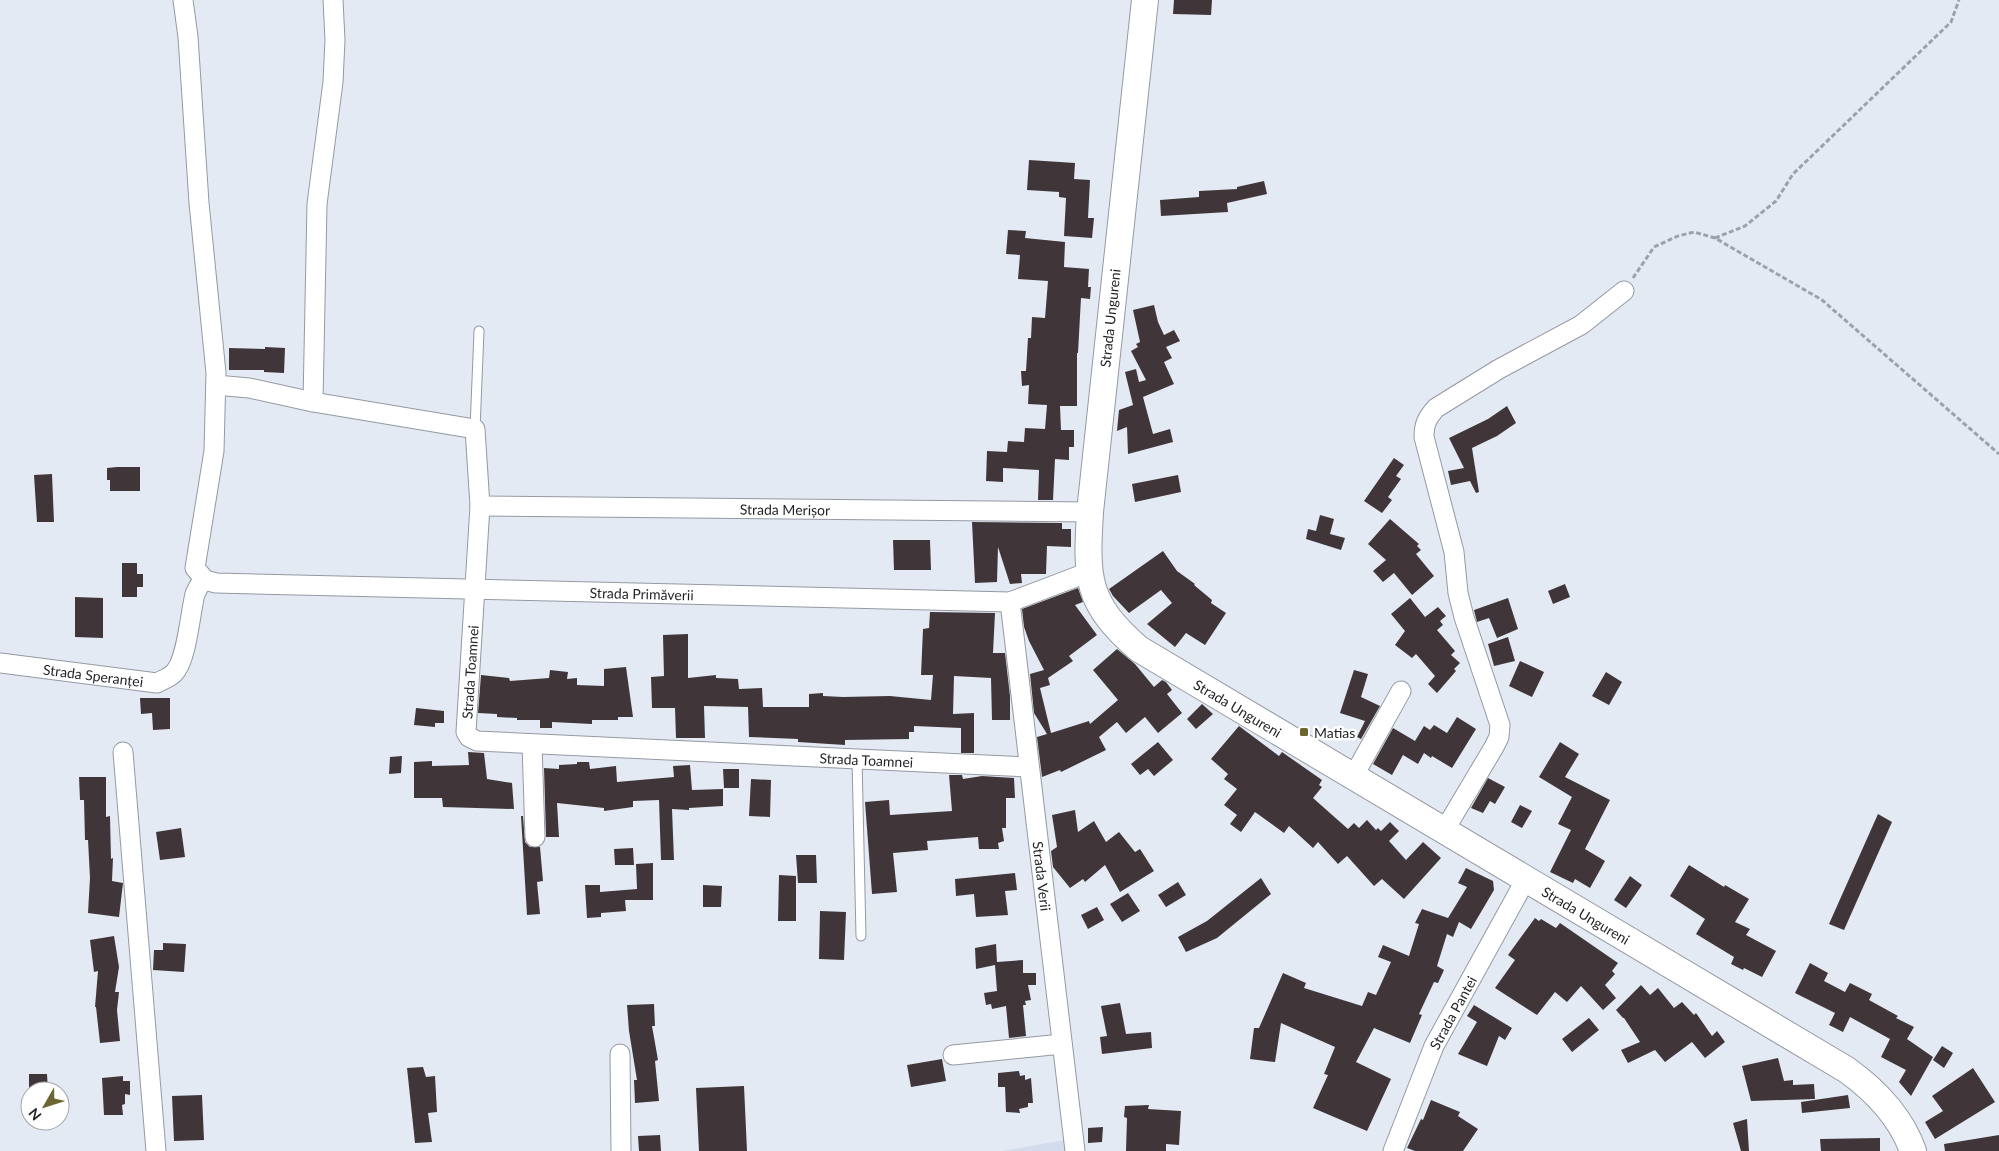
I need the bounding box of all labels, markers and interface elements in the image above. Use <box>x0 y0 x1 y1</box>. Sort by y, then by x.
street label: Strada Ungureni <box>1096 268 1124 368</box>
street label: Strada Merișor <box>740 500 830 518</box>
street label: Strada Primăverii <box>590 583 694 603</box>
street label: Strada Toamnei <box>458 625 482 719</box>
street label: Strada Speranței <box>42 660 144 690</box>
street label: Strada Ungureni <box>1191 675 1285 740</box>
place label: Matias <box>1314 724 1355 741</box>
marker: Matias <box>1298 726 1310 738</box>
street label: Strada Toamnei <box>819 749 914 770</box>
street label: Strada Verii <box>1030 840 1055 912</box>
street label: Strada Ungureni <box>1539 882 1633 947</box>
street label: Strada Pantei <box>1425 973 1480 1052</box>
north arrow <box>20 1081 70 1131</box>
text: N <box>25 1105 45 1124</box>

